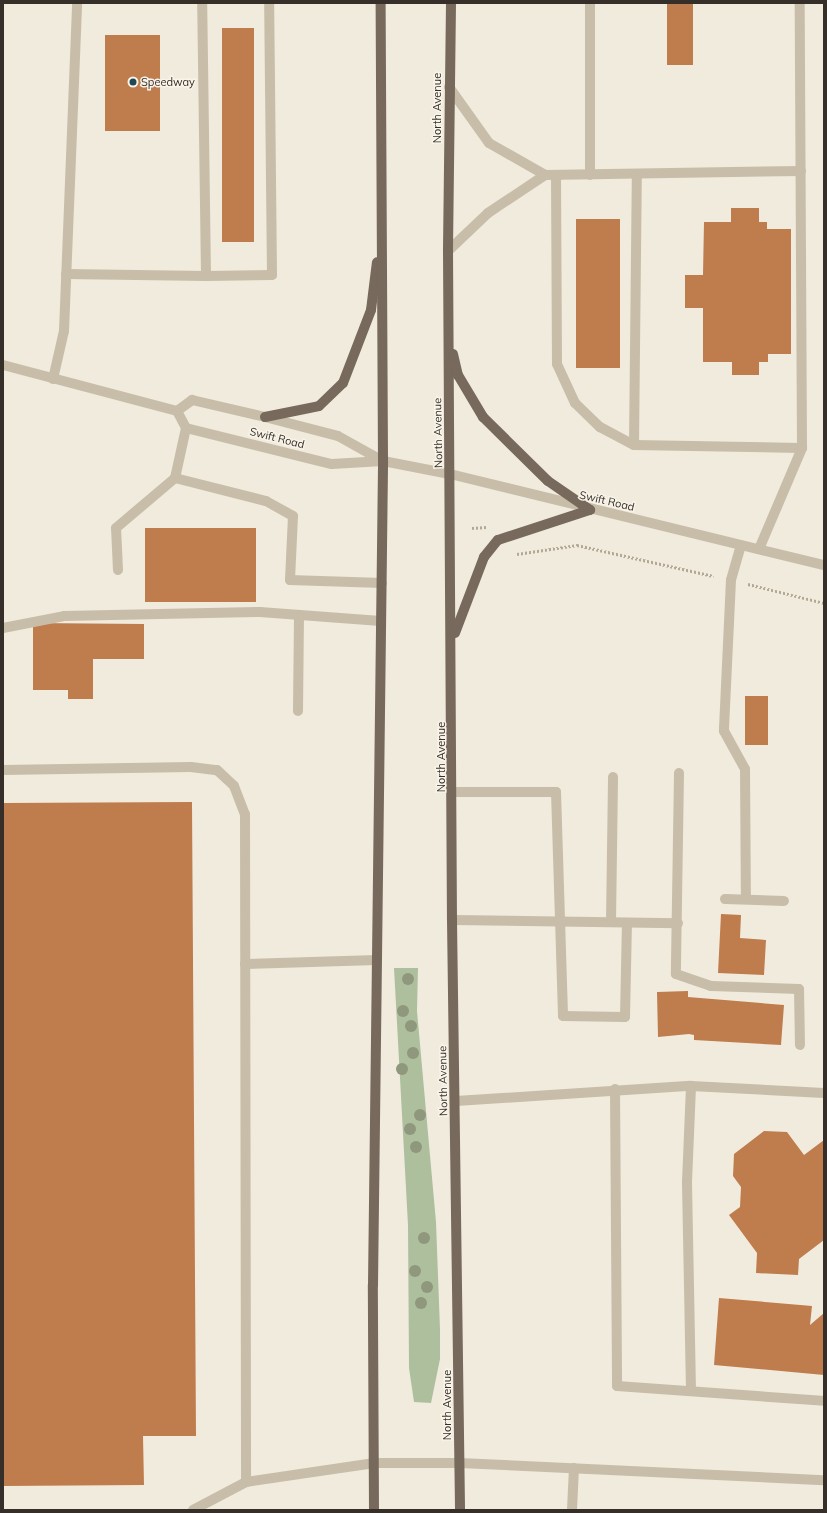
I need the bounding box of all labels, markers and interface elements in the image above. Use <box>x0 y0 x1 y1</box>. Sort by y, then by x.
street label: North Avenue <box>430 73 444 143</box>
place label: Speedway <box>141 75 195 89</box>
marker: Speedway <box>128 77 138 87</box>
street label: North Avenue <box>431 398 445 468</box>
street label: Swift Road <box>248 425 306 451</box>
street label: Swift Road <box>578 488 636 514</box>
street label: North Avenue <box>434 722 448 792</box>
street label: North Avenue <box>436 1046 450 1116</box>
street label: North Avenue <box>440 1370 454 1440</box>

